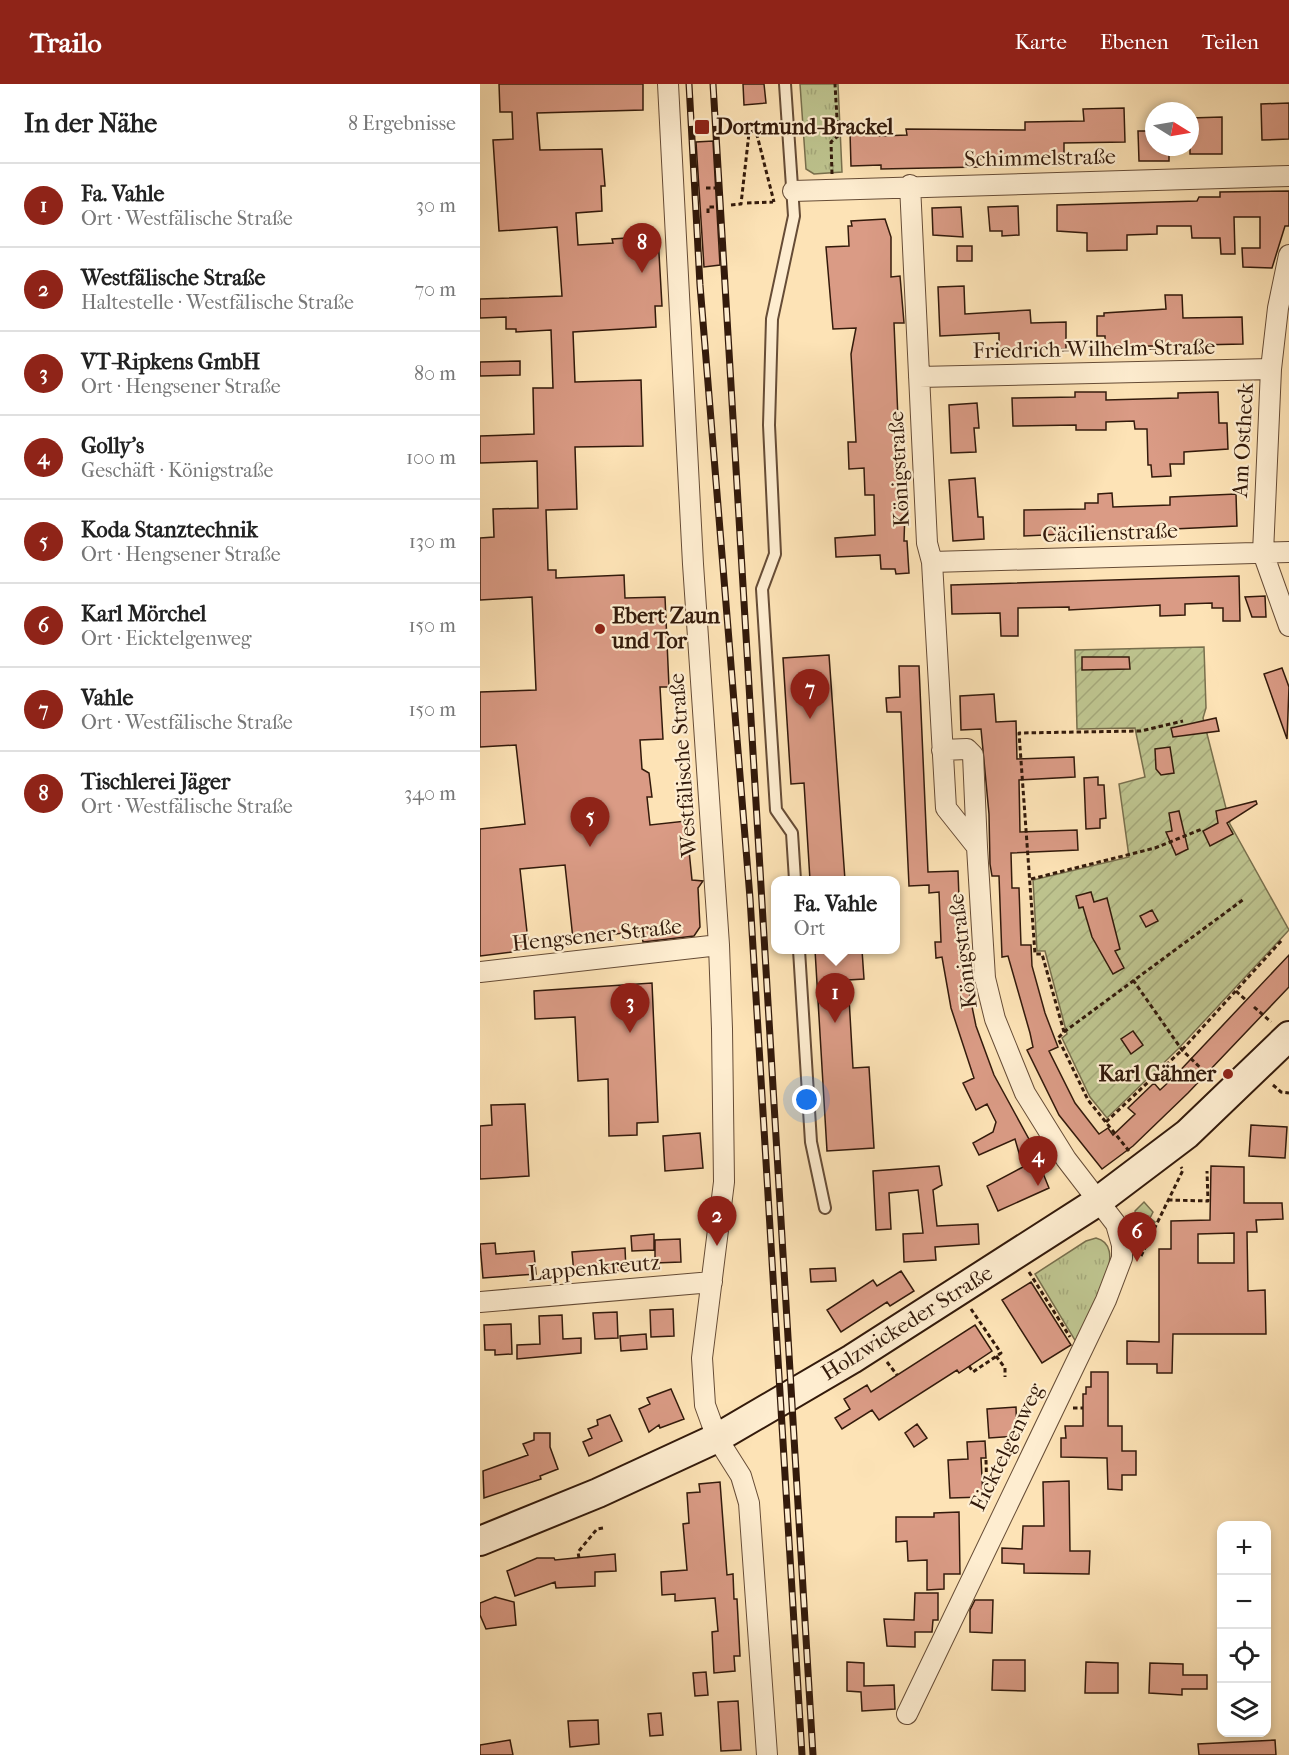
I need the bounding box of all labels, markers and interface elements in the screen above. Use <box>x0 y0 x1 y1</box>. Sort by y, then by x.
text: Trailo <box>30 26 102 59</box>
text: Karte <box>1015 30 1067 54</box>
text: Ebenen <box>1100 30 1169 54</box>
text: Teilen <box>1202 30 1259 54</box>
north arrow <box>1145 102 1199 156</box>
text: In der Nähe <box>24 108 157 139</box>
text: 8 Ergebnisse <box>348 112 456 135</box>
place label: Dortmund-Brackel <box>716 114 894 140</box>
marker: Dortmund-Brackel <box>693 118 711 136</box>
street label: Schimmelstraße <box>964 144 1116 172</box>
text: Fa. Vahle <box>81 181 164 207</box>
text: 1 <box>40 194 47 217</box>
text: 30 m <box>416 194 456 217</box>
text: Ort · Westfälische Straße <box>81 207 293 230</box>
pin: 8 <box>622 224 662 273</box>
text: Westfälische Straße <box>81 265 265 291</box>
text: 2 <box>38 278 49 301</box>
text: 70 m <box>414 278 456 301</box>
text: Haltestelle · Westfälische Straße <box>81 291 354 314</box>
street label: Friedrich-Wilhelm-Straße <box>972 334 1216 364</box>
text: VT-Ripkens GmbH <box>81 349 260 375</box>
text: 3 <box>39 362 48 385</box>
text: 80 m <box>414 362 456 385</box>
text: Ort · Hengsener Straße <box>81 375 281 398</box>
street label: Am Ostheck <box>1227 381 1259 499</box>
street label: Königstraße <box>883 410 915 528</box>
text: Golly's <box>81 433 144 459</box>
text: 4 <box>38 446 49 469</box>
text: 100 m <box>406 446 456 469</box>
text: Geschäft · Königstraße <box>81 459 273 482</box>
text: Koda Stanztechnik <box>81 517 258 543</box>
street label: Cäcilienstraße <box>1042 518 1178 548</box>
text: 5 <box>39 530 48 553</box>
text: 130 m <box>409 530 456 553</box>
text: Ort · Hengsener Straße <box>81 543 281 566</box>
text: Karl Mörchel <box>81 601 206 627</box>
place label: Ebert Zaun und Tor <box>611 603 720 654</box>
text: 6 <box>38 614 49 637</box>
text: 150 m <box>408 614 456 637</box>
marker: Ebert Zaun und Tor <box>593 622 607 636</box>
text: Ort · Eicktelgenweg <box>81 627 252 650</box>
pin: 7 <box>790 670 830 719</box>
street label: Westfälische Straße <box>664 672 702 859</box>
text: Vahle <box>81 685 133 711</box>
text: 7 <box>39 698 48 721</box>
text: 150 m <box>408 698 456 721</box>
text: Ort · Westfälische Straße <box>81 711 293 734</box>
text: Tischlerei Jäger <box>81 769 230 795</box>
text: 8 <box>38 782 49 805</box>
text: 340 m <box>404 782 456 805</box>
text: Ort · Westfälische Straße <box>81 795 293 818</box>
pin: 5 <box>570 798 610 847</box>
popup <box>771 876 900 954</box>
text: Fa. Vahle <box>794 891 877 917</box>
street label: Königstraße <box>943 892 983 1010</box>
street label: Hengsener Straße <box>511 913 683 957</box>
text: Ort <box>794 917 825 940</box>
pin: 1 <box>816 974 854 1023</box>
pin: 3 <box>610 984 650 1033</box>
place label: Karl Gähner <box>1099 1061 1217 1087</box>
marker: Karl Gähner <box>1221 1067 1235 1081</box>
your location <box>792 1085 821 1114</box>
pin: 4 <box>1018 1136 1058 1186</box>
pin: 2 <box>698 1196 736 1246</box>
pin: 6 <box>1118 1212 1156 1262</box>
street label: Lappenkreutz <box>527 1249 661 1287</box>
street label: Holzwickeder Straße <box>817 1260 997 1386</box>
street label: Eicktelgenweg <box>965 1379 1049 1515</box>
map controls <box>1217 1521 1271 1737</box>
button: + <box>1217 1521 1271 1575</box>
button: − <box>1217 1575 1271 1629</box>
button: locate <box>1217 1629 1271 1683</box>
button: layers <box>1217 1683 1271 1737</box>

